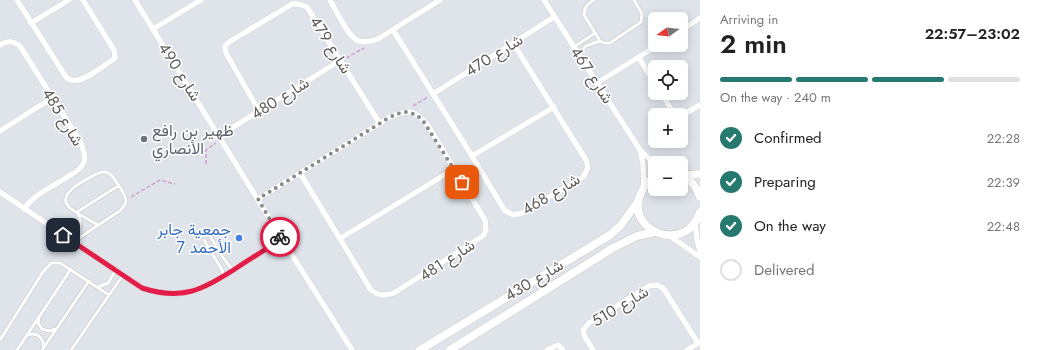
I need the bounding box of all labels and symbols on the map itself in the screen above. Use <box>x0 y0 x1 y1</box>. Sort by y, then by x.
street label: شارع 479 <box>304 12 358 78</box>
north arrow <box>648 12 688 52</box>
street label: شارع 470 <box>461 28 527 82</box>
street label: شارع 490 <box>153 38 207 106</box>
street label: شارع 467 <box>565 42 619 108</box>
street label: شارع 480 <box>246 71 314 125</box>
street label: شارع 485 <box>37 84 89 150</box>
place label: ظهير بن رافع الأنصاري <box>152 119 234 162</box>
marker: ظهير بن رافع الأنصاري <box>139 134 149 144</box>
pin <box>445 165 479 199</box>
street label: شارع 468 <box>518 168 584 220</box>
courier <box>260 217 300 257</box>
pin <box>46 218 80 252</box>
place label: جمعية جابر الأحمد 7 <box>156 218 231 259</box>
marker: جمعية جابر الأحمد 7 <box>234 233 244 243</box>
street label: شارع 481 <box>415 233 479 287</box>
street label: شارع 430 <box>500 253 568 307</box>
street label: شارع 510 <box>587 280 653 332</box>

